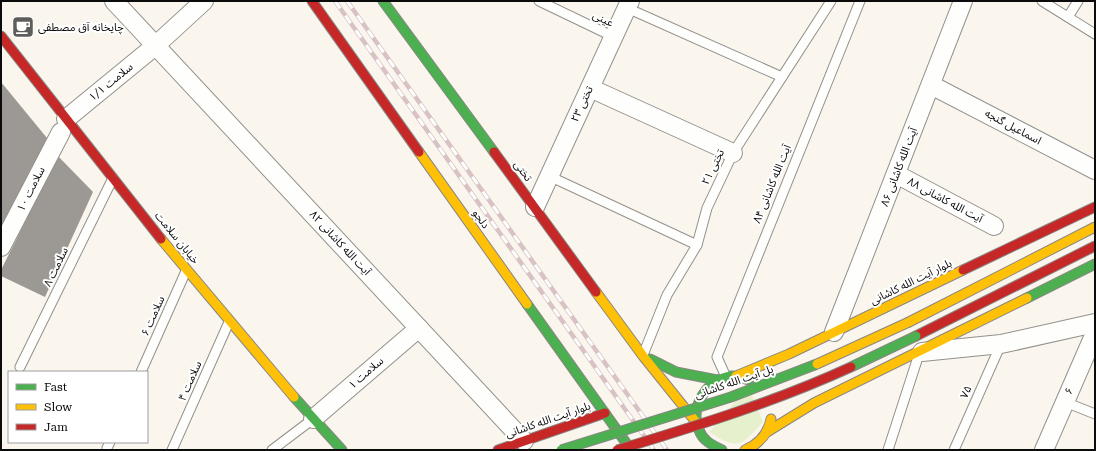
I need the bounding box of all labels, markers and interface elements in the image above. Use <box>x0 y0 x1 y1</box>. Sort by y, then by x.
street label: عینی <box>590 8 616 30</box>
cafe icon: چایخانه آق مصطفی <box>10 14 36 40</box>
place label: چایخانه آق مصطفی <box>38 21 124 35</box>
street label: سلامت ۱/۱ <box>86 60 136 104</box>
street label: تختی ۲۳ <box>568 84 596 124</box>
street label: اسماعیل گنجه <box>983 107 1043 147</box>
street label: آیت الله کاشانی ۸۶ <box>878 125 920 208</box>
street label: آیت الله کاشانی ۸۴ <box>750 142 794 225</box>
street label: تختی ۲۱ <box>699 147 727 187</box>
street label: تختی <box>511 158 535 184</box>
street label: سلامت ۱۰ <box>14 164 48 214</box>
street label: آیت الله کاشانی ۸۸ <box>905 175 986 226</box>
street label: دلجو <box>470 207 492 231</box>
street label: آیت الله کاشانی ۸۲ <box>307 208 374 279</box>
street label: خیابان سلامت <box>152 209 202 267</box>
street label: سلامت ۸ <box>41 245 71 289</box>
street label: بلوار آیت الله کاشانی <box>868 257 954 307</box>
street label: سلامت ۶ <box>139 294 168 338</box>
street label: سلامت ۱ <box>346 354 386 392</box>
street label: سلامت ۴ <box>176 359 205 403</box>
street label: پل آیت الله کاشانی <box>693 362 775 403</box>
legend <box>8 371 148 443</box>
text: Fast <box>44 380 68 394</box>
street label: ۷۵ <box>958 384 974 400</box>
street label: ۶ <box>1062 385 1076 397</box>
street label: بلوار آیت الله کاشانی <box>504 399 592 441</box>
text: Slow <box>44 400 72 414</box>
text: Jam <box>44 420 68 434</box>

